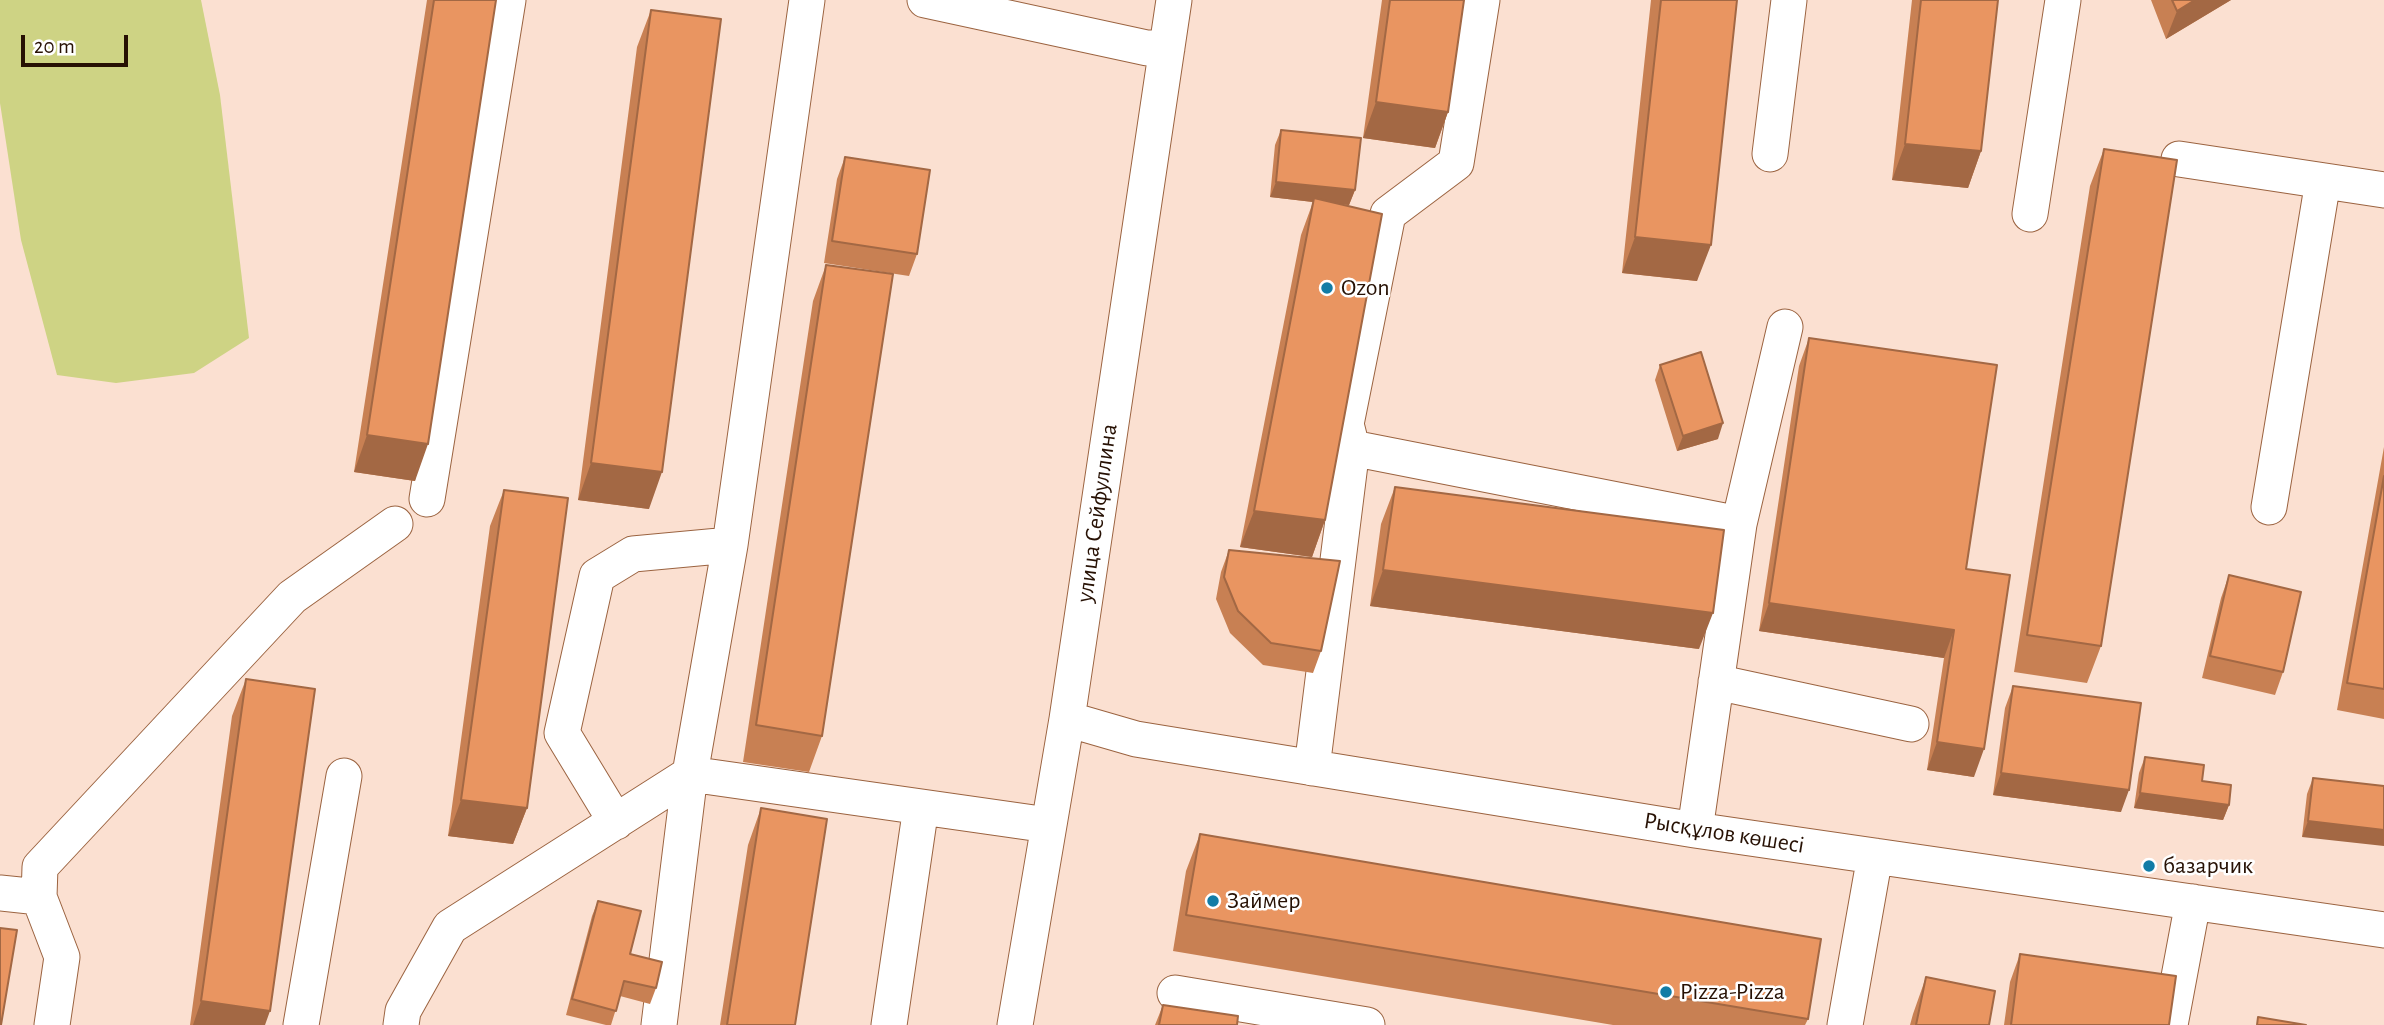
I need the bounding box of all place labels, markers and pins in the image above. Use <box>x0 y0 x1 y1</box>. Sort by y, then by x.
place label: Ozon <box>1341 274 1390 302</box>
marker: Ozon <box>1319 280 1335 296</box>
place label: базарчик <box>2163 852 2253 880</box>
marker: базарчик <box>2141 858 2157 874</box>
place label: Займер <box>1227 887 1300 915</box>
marker: Займер <box>1205 893 1221 909</box>
place label: Pizza-Pizza <box>1680 978 1785 1006</box>
marker: Pizza-Pizza <box>1658 984 1674 1000</box>

